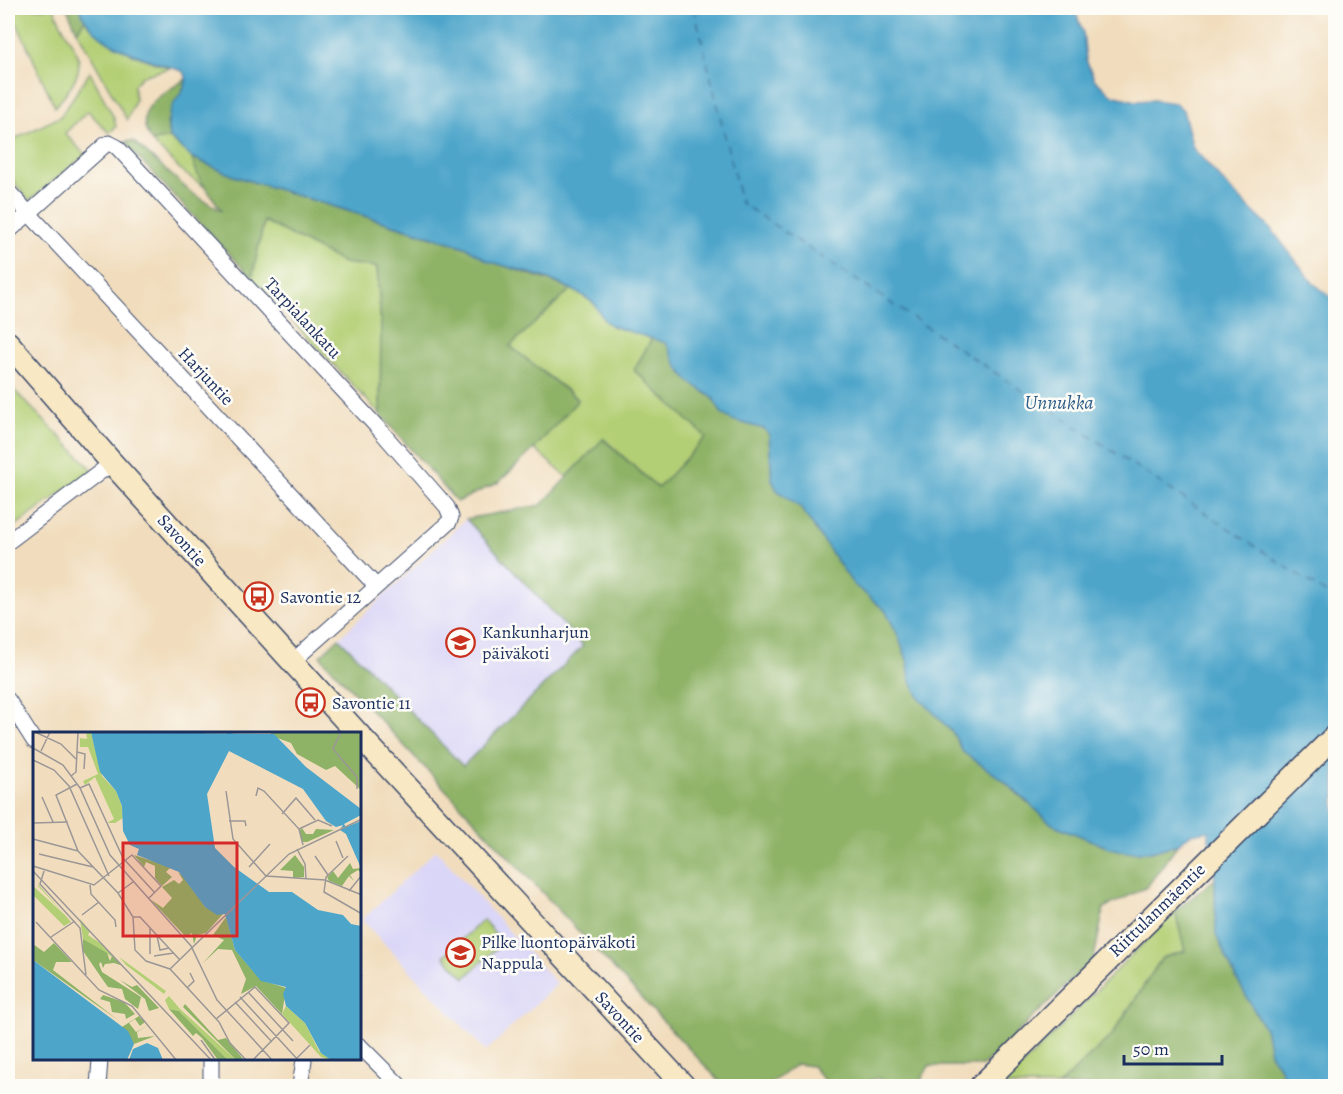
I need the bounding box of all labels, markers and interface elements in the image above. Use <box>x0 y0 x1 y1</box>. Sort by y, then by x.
street label: Tarpialankatu <box>259 272 347 364</box>
street label: Harjuntie <box>173 342 239 410</box>
water label: Unnukka <box>1025 389 1093 416</box>
street label: Savontie <box>152 509 212 571</box>
bus stop icon: Savontie 12 <box>243 581 275 613</box>
place label: Savontie 12 <box>280 585 362 609</box>
place label: Kankunharjun päiväkoti <box>482 620 589 665</box>
school or university icon: Kankunharjun päiväkoti <box>445 626 477 658</box>
bus stop icon: Savontie 11 <box>295 687 327 719</box>
place label: Savontie 11 <box>332 691 411 715</box>
inset map <box>33 732 362 1061</box>
street label: Riittulanmäentie <box>1103 858 1211 962</box>
place label: Pilke luontopäiväkoti Nappula <box>481 930 636 975</box>
school or university icon: Pilke luontopäiväkoti Nappula <box>444 936 476 968</box>
street label: Savontie <box>590 986 650 1048</box>
scale bar <box>1124 1028 1222 1066</box>
text: 50 m <box>1133 1037 1169 1061</box>

